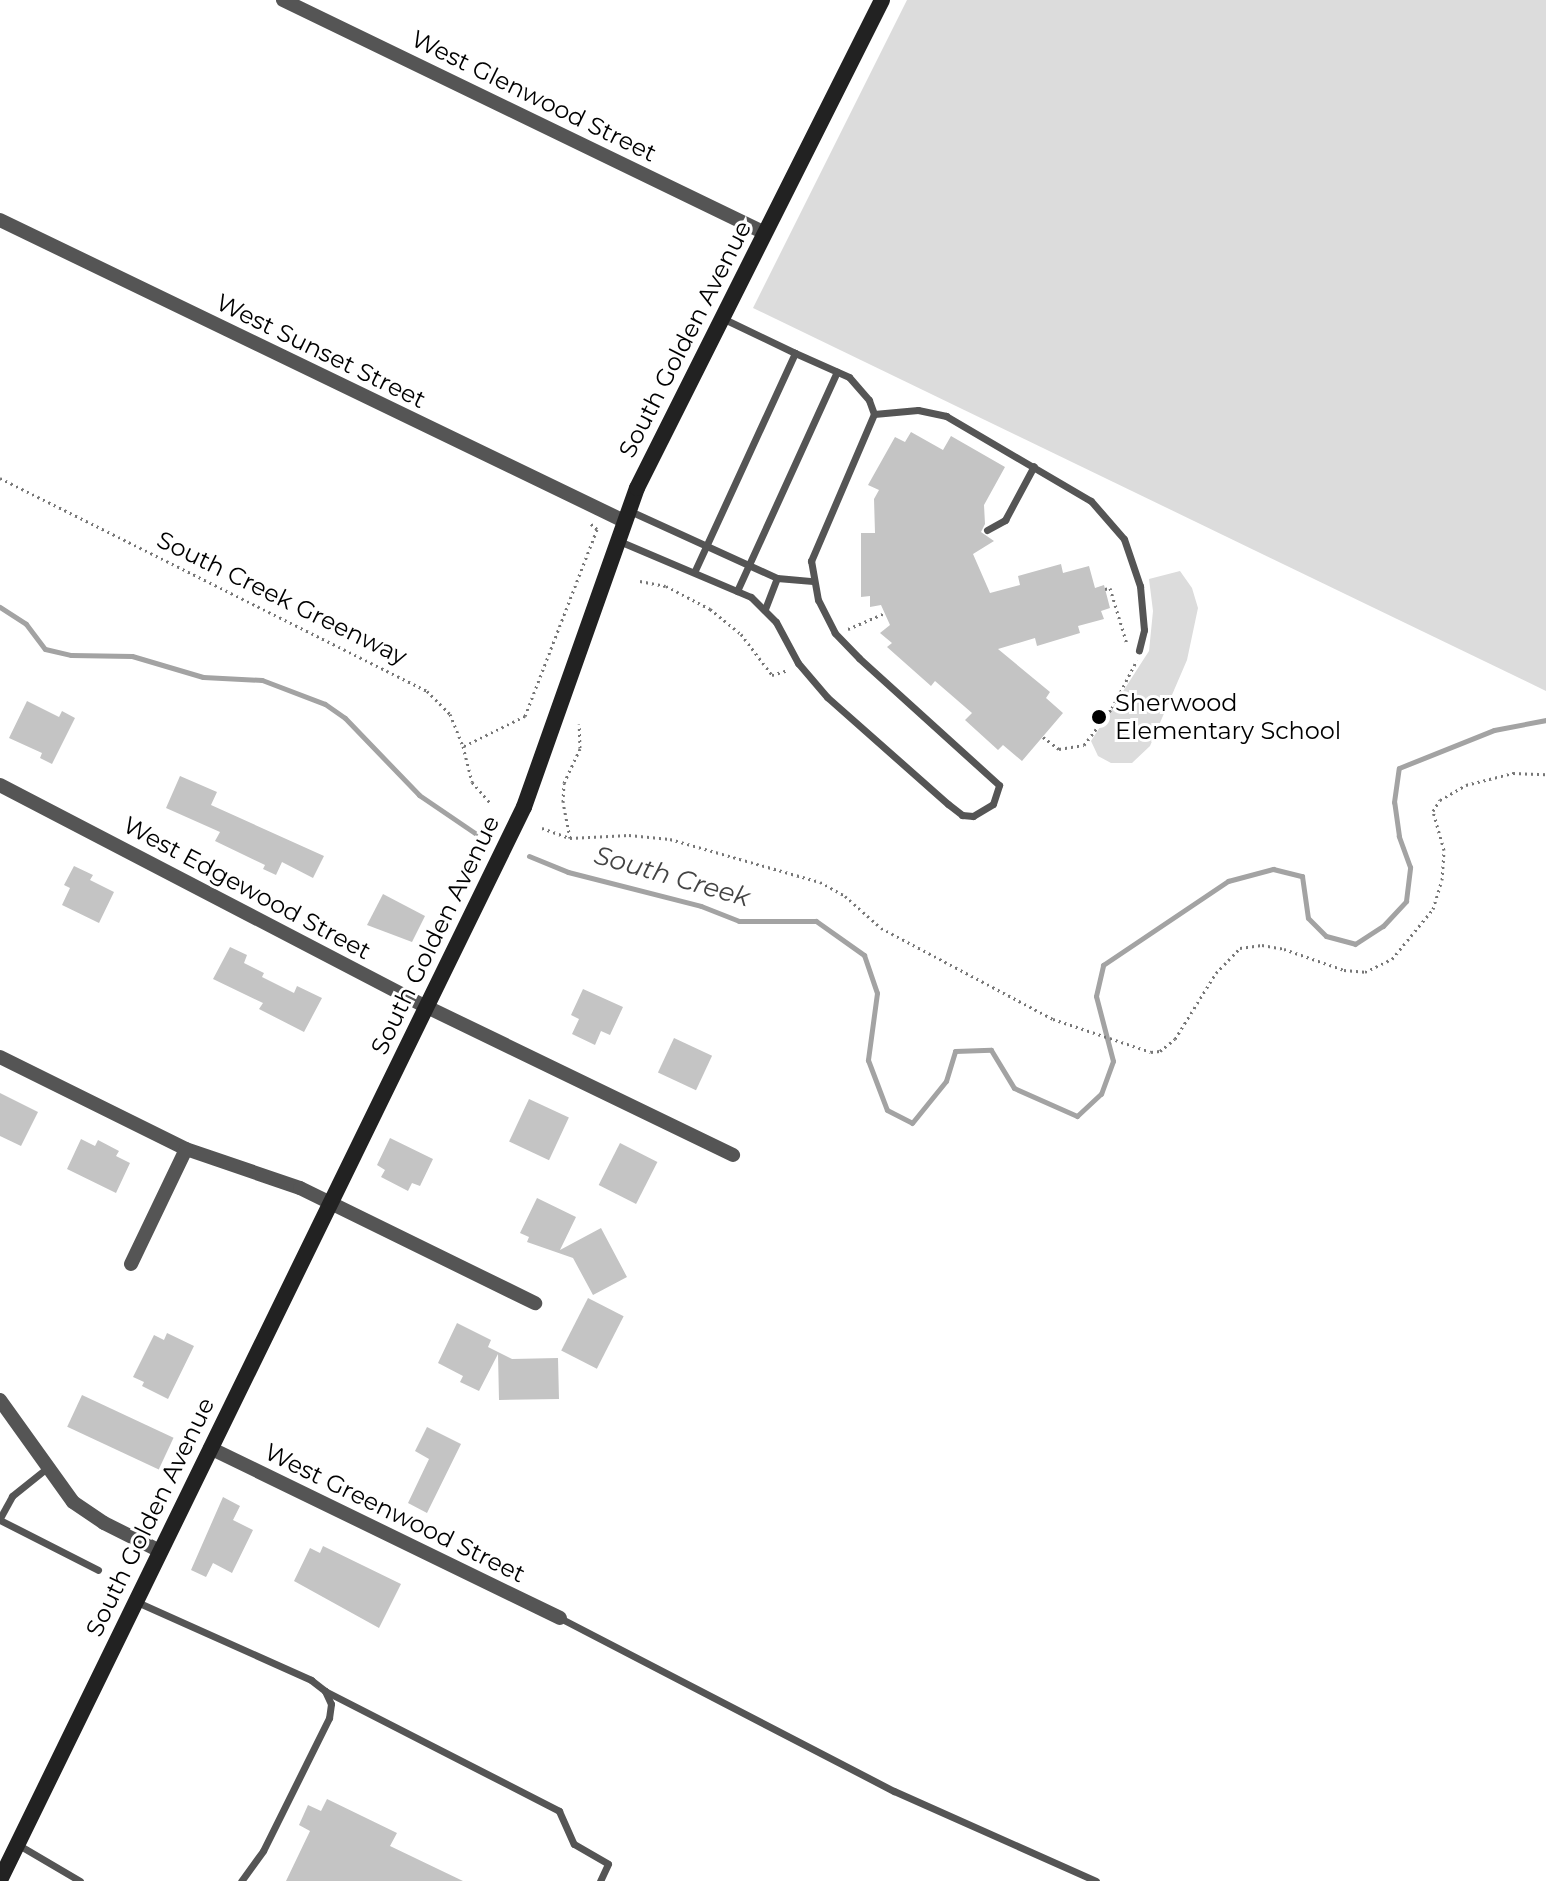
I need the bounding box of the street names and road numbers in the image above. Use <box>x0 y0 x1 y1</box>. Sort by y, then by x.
street label: West Glenwood Street <box>407 24 661 168</box>
street label: South Golden Avenue <box>613 216 757 462</box>
street label: West Sunset Street <box>212 288 430 414</box>
street label: South Creek Greenway <box>152 525 412 671</box>
street label: West Edgewood Street <box>118 810 376 966</box>
street label: South Golden Avenue <box>365 811 505 1059</box>
street label: South Golden Avenue <box>80 1393 220 1641</box>
street label: West Greenwood Street <box>260 1437 530 1589</box>

